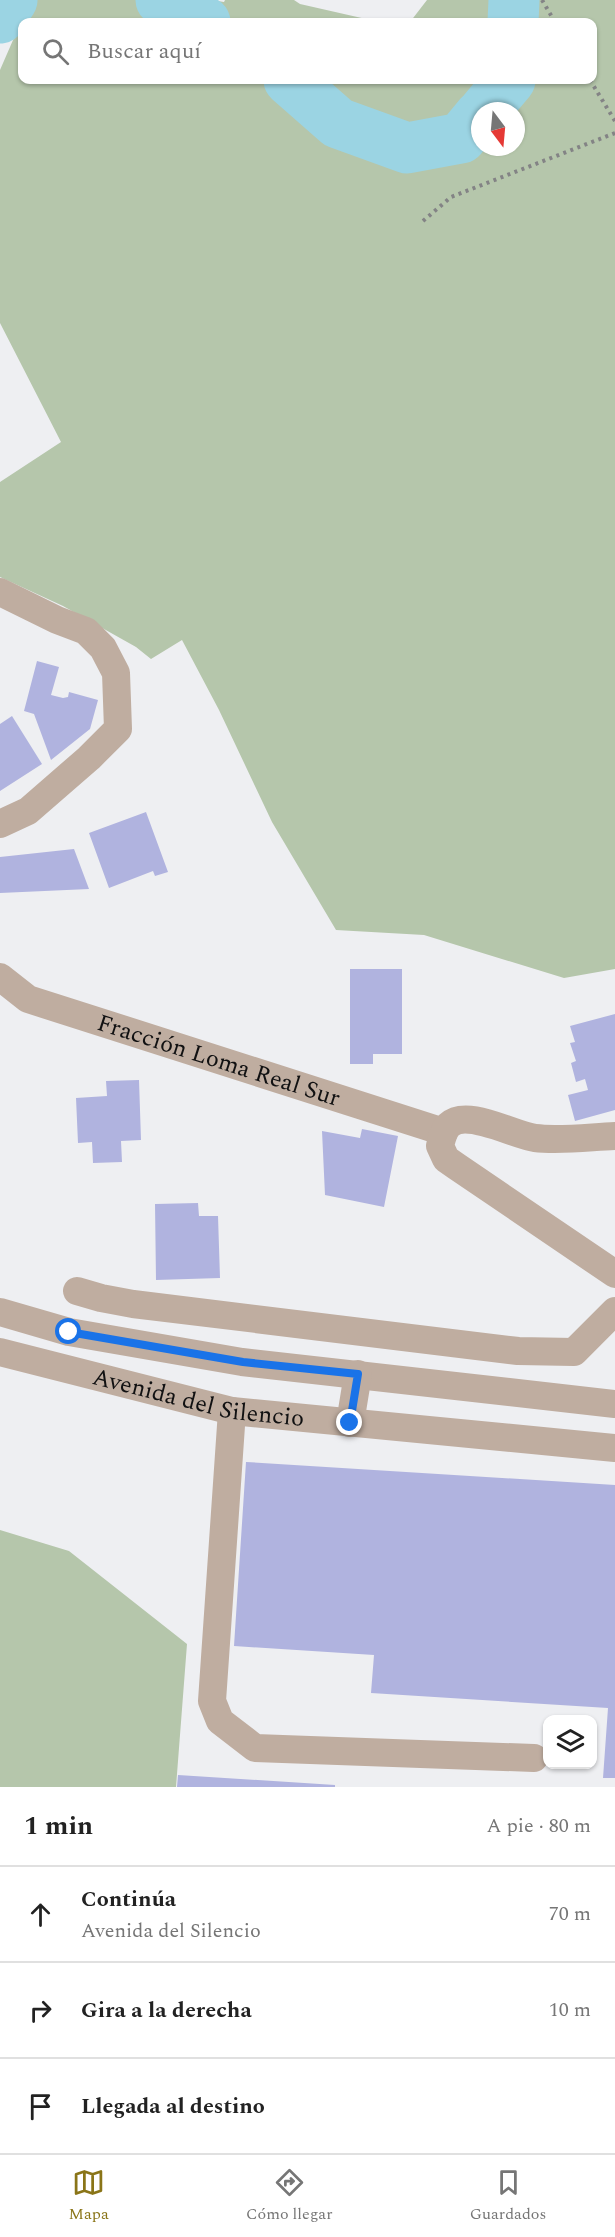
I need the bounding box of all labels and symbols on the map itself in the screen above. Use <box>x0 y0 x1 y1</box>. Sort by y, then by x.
north arrow <box>471 102 525 156</box>
street label: Fracción Loma Real Sur <box>92 1005 345 1117</box>
route start <box>55 1318 81 1344</box>
street label: Avenida del Silencio <box>88 1359 306 1437</box>
route end <box>336 1409 362 1435</box>

